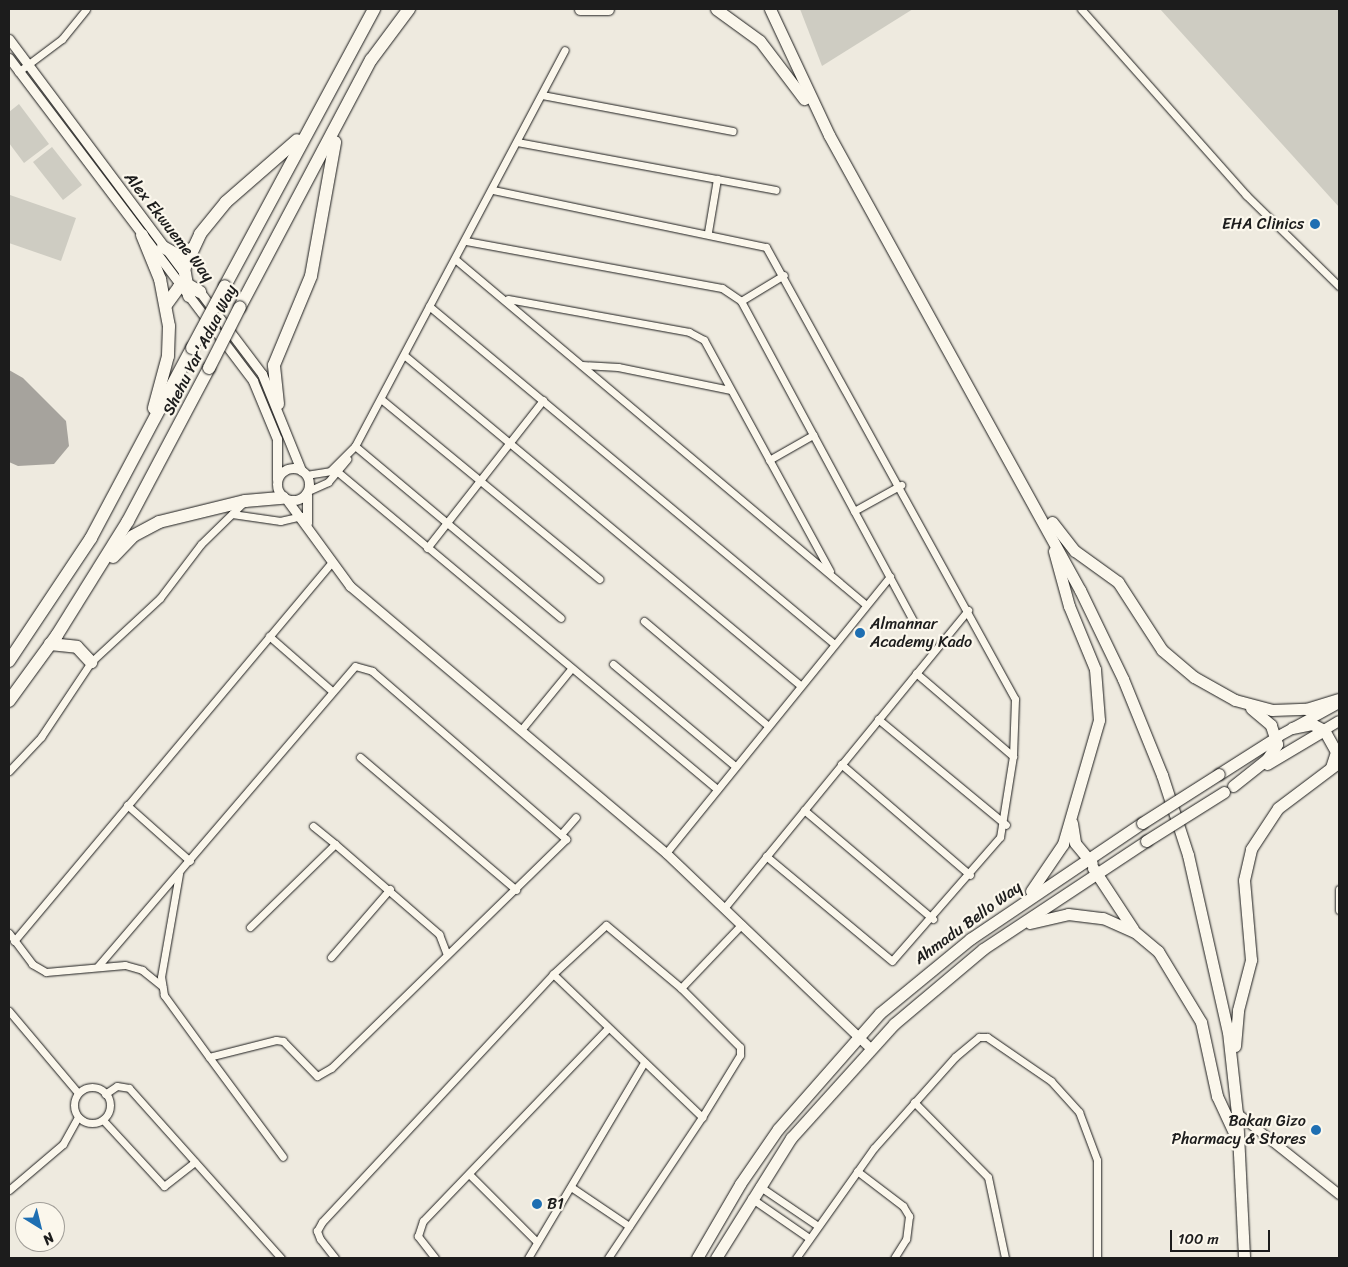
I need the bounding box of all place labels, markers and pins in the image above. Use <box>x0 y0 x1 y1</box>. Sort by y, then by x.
place label: EHA Clinics <box>1222 214 1304 234</box>
marker: EHA Clinics <box>1308 217 1322 231</box>
place label: Almannar Academy Kado <box>870 614 972 652</box>
marker: Almannar Academy Kado <box>854 627 866 639</box>
place label: Bakan Gizo Pharmacy & Stores <box>1172 1111 1306 1149</box>
marker: Bakan Gizo Pharmacy & Stores <box>1310 1124 1322 1136</box>
place label: B1 <box>547 1194 564 1214</box>
marker: B1 <box>531 1198 543 1210</box>

